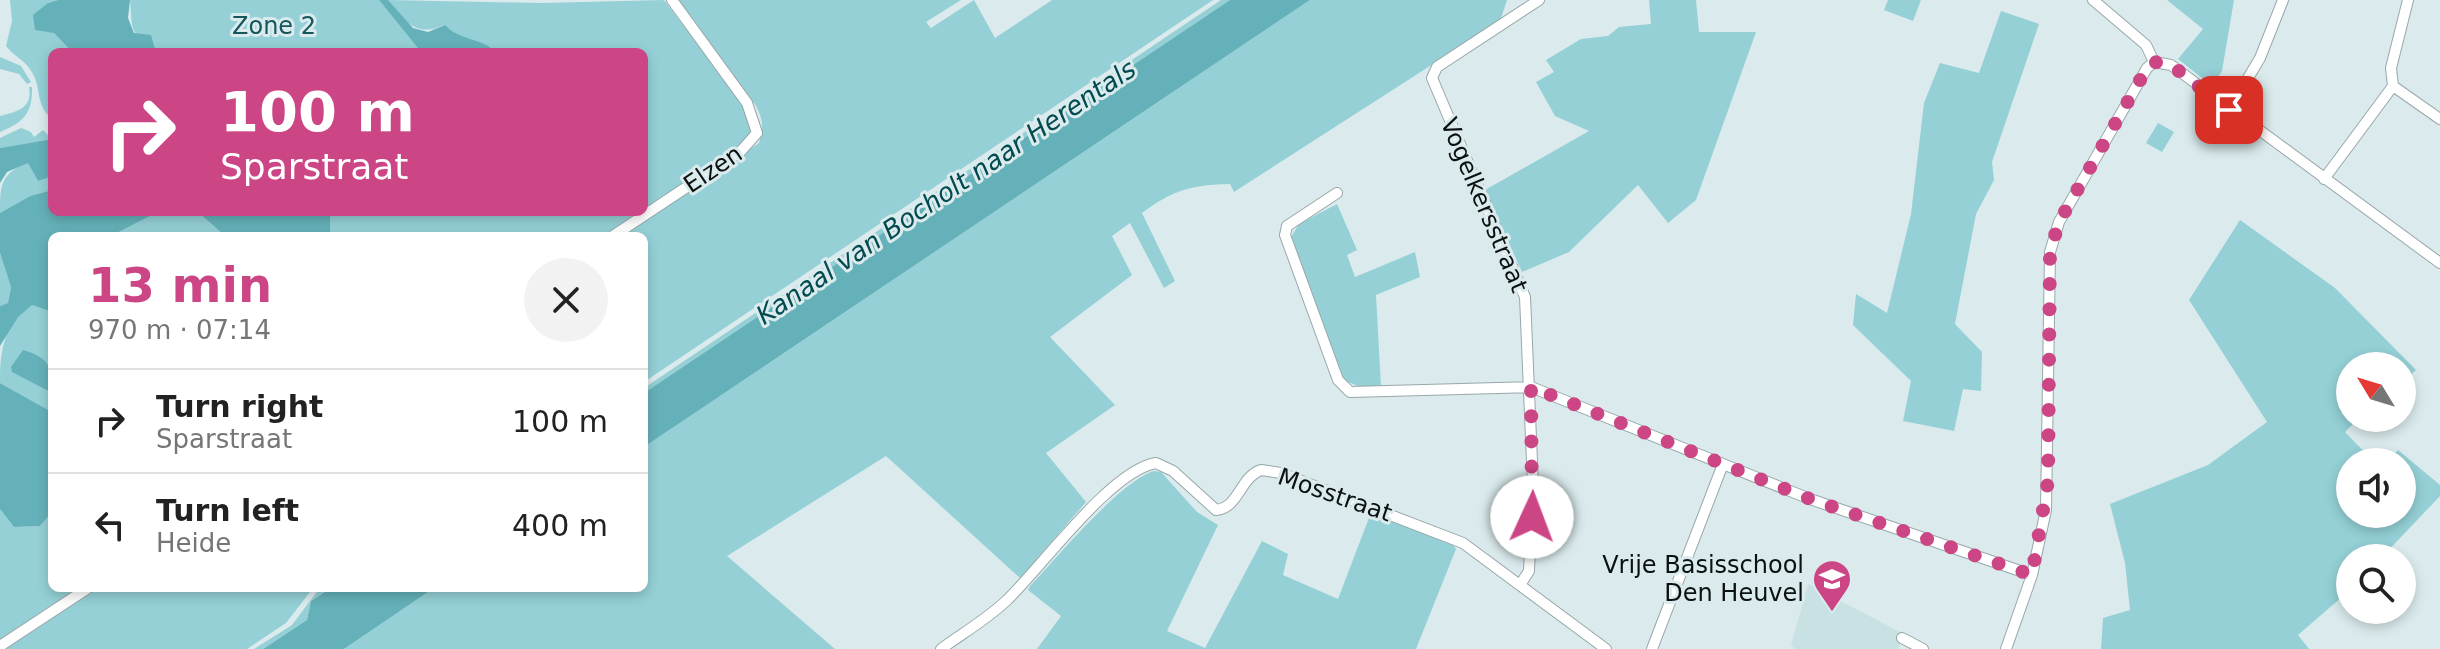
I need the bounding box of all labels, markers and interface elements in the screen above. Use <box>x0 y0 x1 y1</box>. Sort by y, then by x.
park label: Zone 2 <box>232 12 316 40</box>
water label: Kanaal van Bocholt naar Herentals <box>751 53 1141 331</box>
pin <box>2195 76 2263 144</box>
text: 100 m <box>220 79 415 144</box>
icon: right <box>88 80 192 184</box>
icon: arrive <box>2207 88 2251 132</box>
street label: Vogelkersstraat <box>1435 114 1533 296</box>
street label: Elzen <box>678 139 748 199</box>
text: Sparstraat <box>220 146 408 187</box>
text: 13 min <box>88 257 272 313</box>
button: close <box>524 258 608 342</box>
text: 970 m · 07:14 <box>88 315 271 345</box>
north arrow <box>2336 352 2416 432</box>
map controls <box>2336 352 2416 624</box>
text: Turn right <box>156 389 323 424</box>
icon: right <box>88 399 132 443</box>
text: 100 m <box>512 404 608 439</box>
text: Sparstraat <box>156 424 292 454</box>
button: sound <box>2336 448 2416 528</box>
street label: Mosstraat <box>1274 462 1396 528</box>
position arrow <box>1490 475 1574 559</box>
text: Turn left <box>156 493 299 528</box>
icon: left <box>88 503 132 547</box>
text: 400 m <box>512 508 608 543</box>
text: Heide <box>156 528 231 558</box>
button: search <box>2336 544 2416 624</box>
place label: Vrije Basisschool Den Heuvel <box>1602 551 1804 607</box>
school or university icon: Vrije Basisschool Den Heuvel <box>1811 558 1853 613</box>

